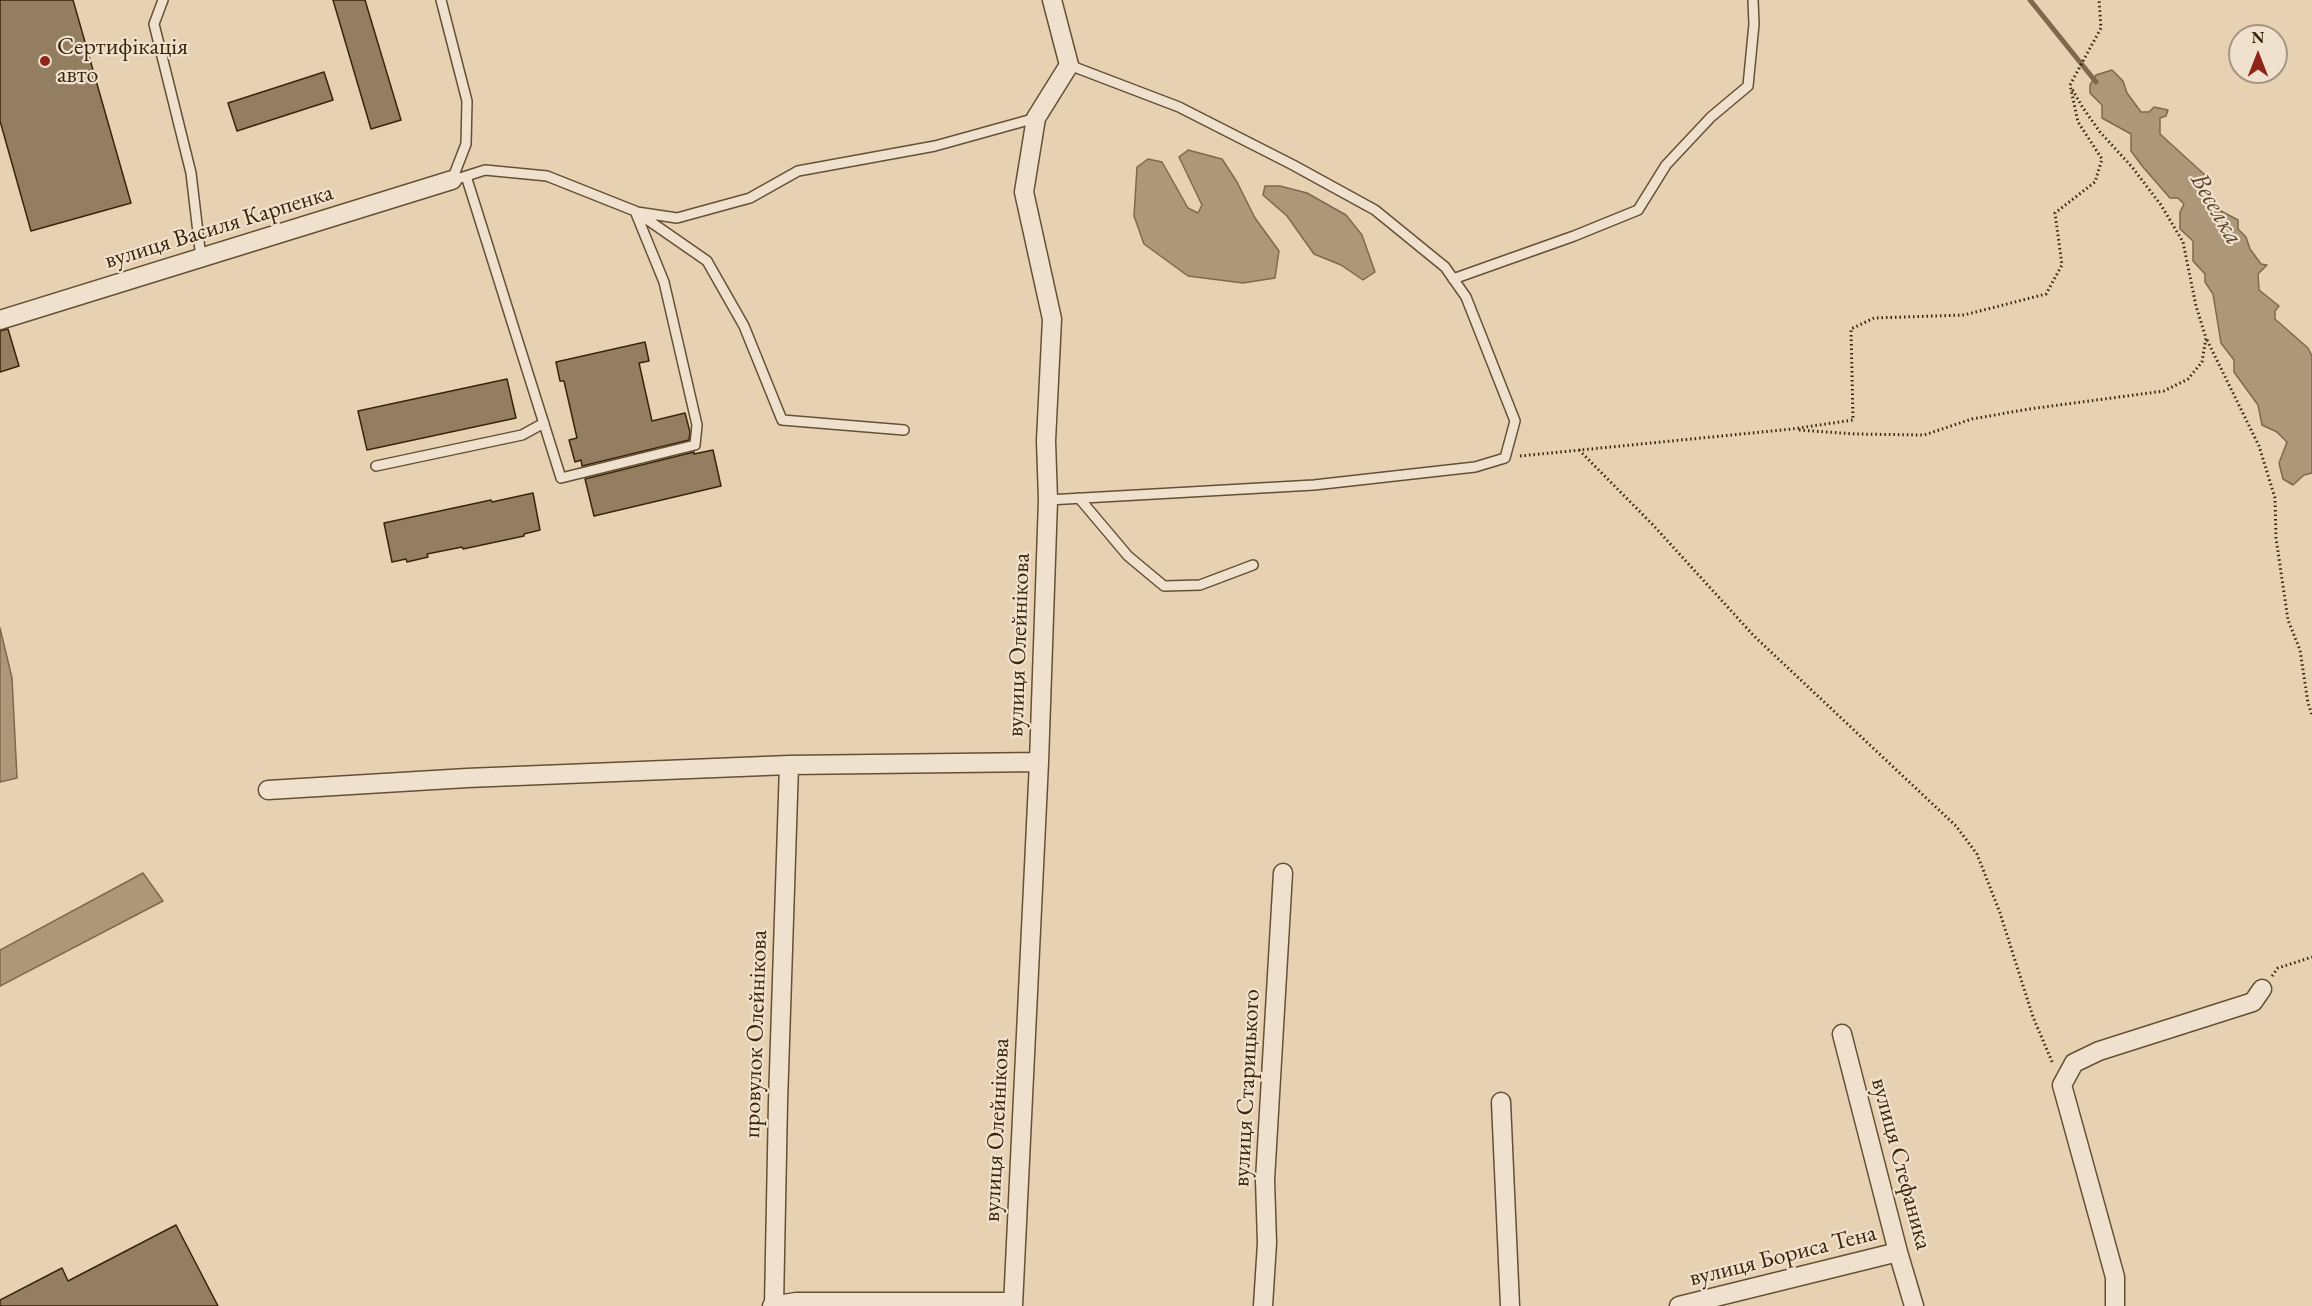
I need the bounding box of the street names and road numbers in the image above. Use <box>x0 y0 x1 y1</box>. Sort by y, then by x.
street label: вулиця Василя Карпенка <box>101 179 337 275</box>
street label: вулиця Олейнікова <box>1001 553 1037 737</box>
street label: провулок Олейнікова <box>738 929 774 1139</box>
street label: вулиця Старицького <box>1227 988 1267 1188</box>
street label: вулиця Олейнікова <box>978 1037 1016 1223</box>
street label: вулиця Стефаника <box>1864 1075 1938 1253</box>
street label: вулиця Бориса Тена <box>1687 1219 1879 1293</box>

